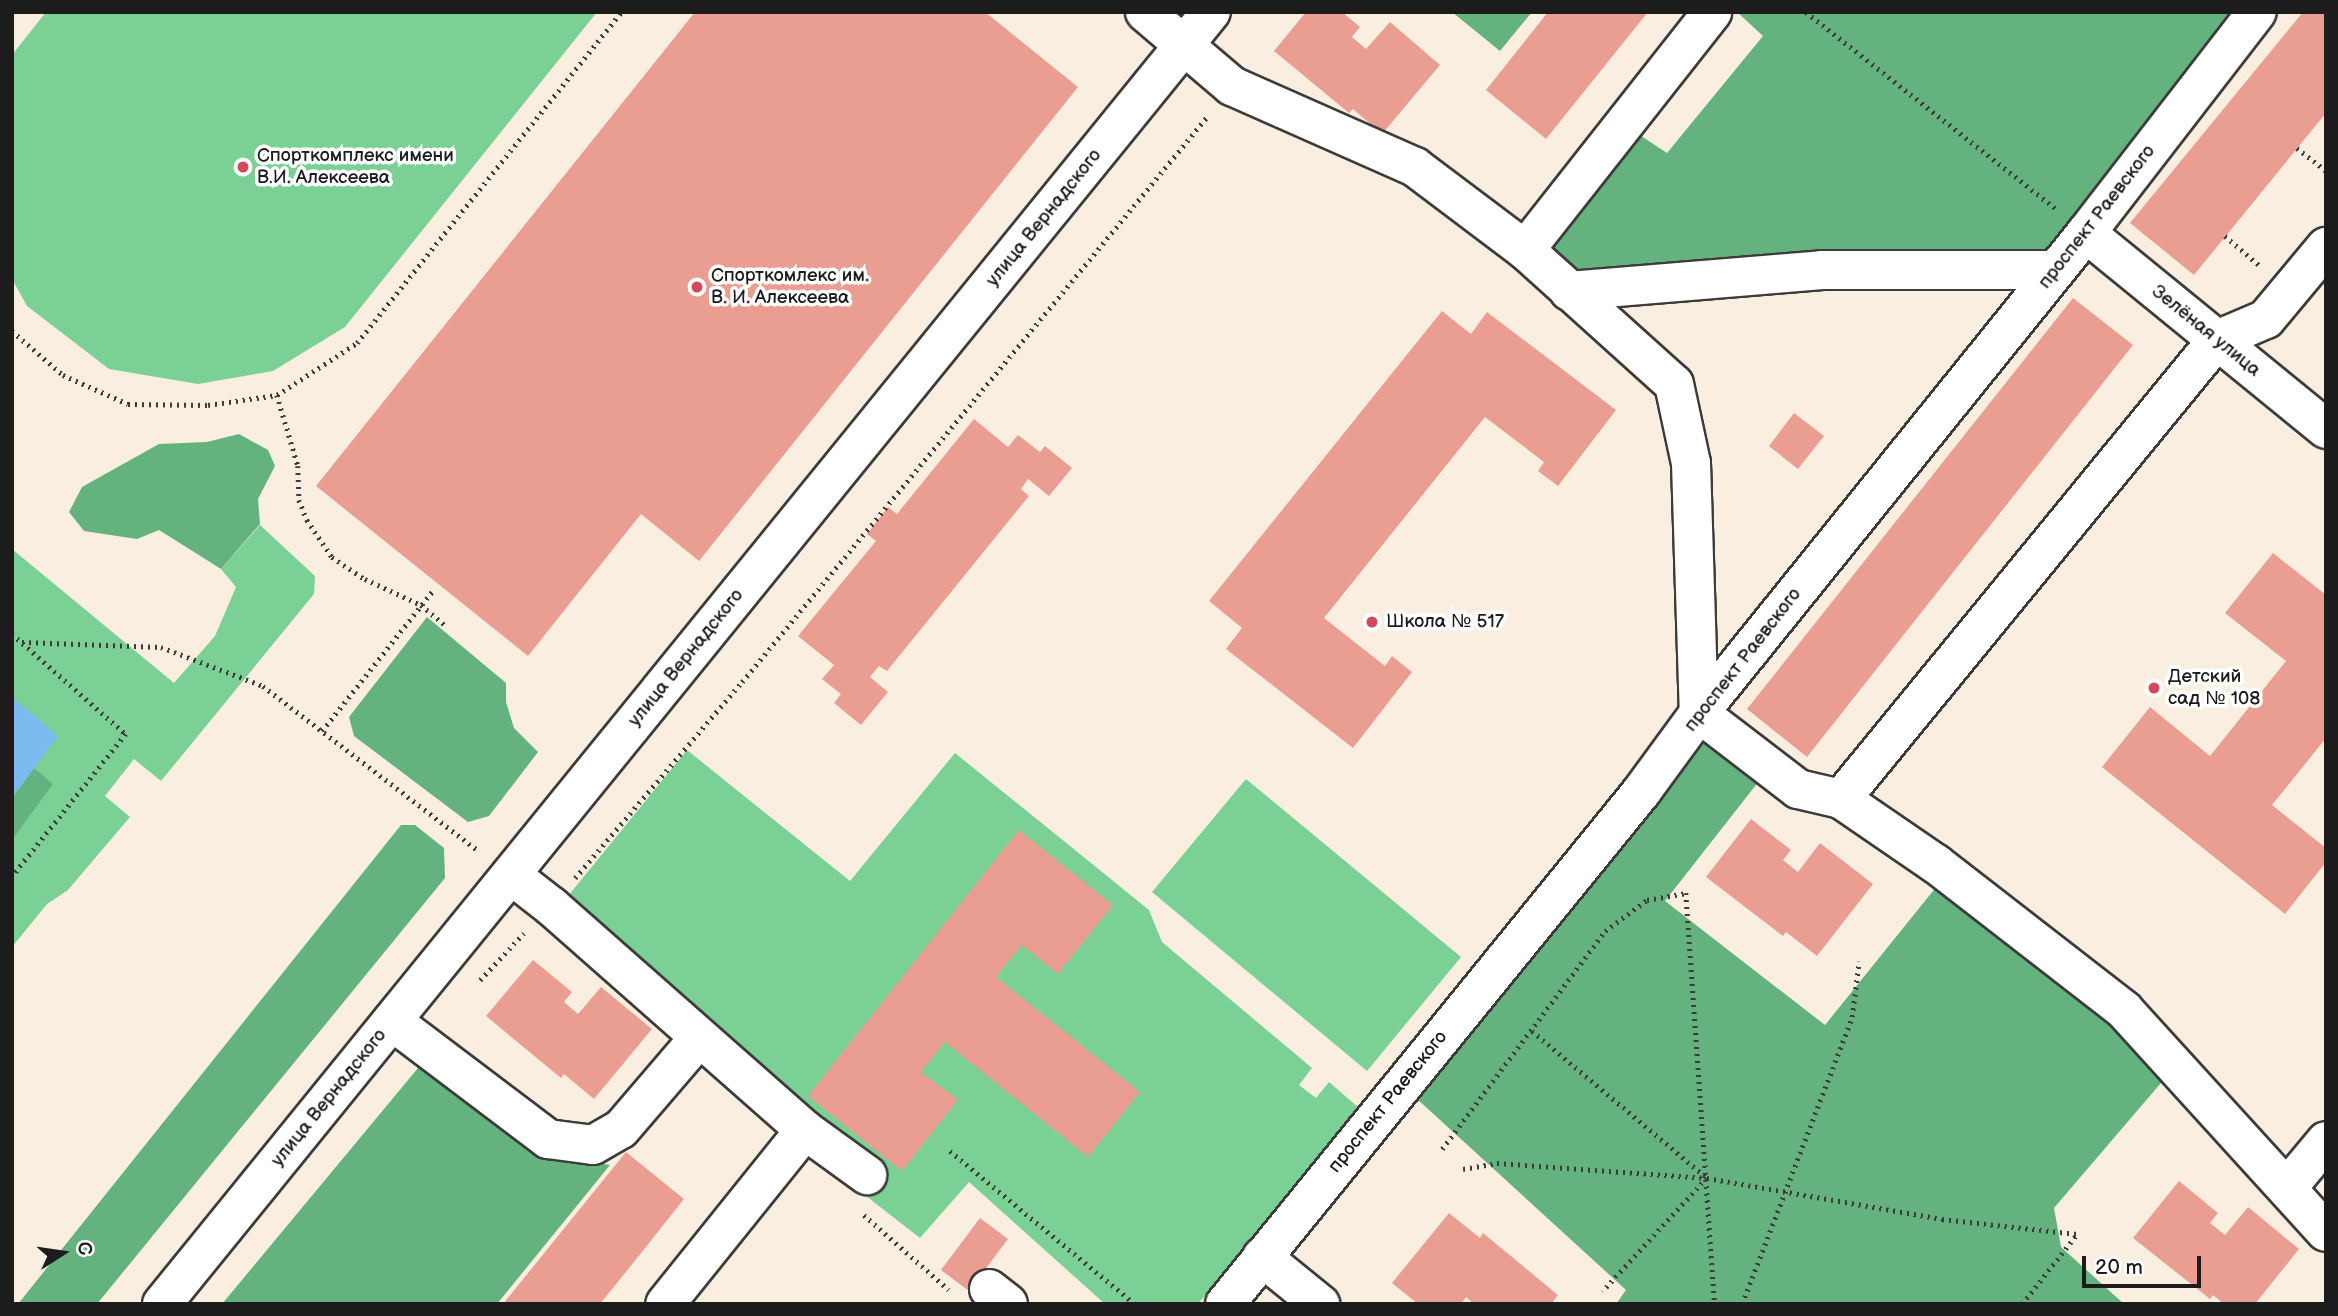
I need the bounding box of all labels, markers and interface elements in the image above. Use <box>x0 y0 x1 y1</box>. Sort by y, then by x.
street label: проспект Раевского <box>2034 141 2160 293</box>
place label: Спорткомплекс имени В.И. Алексеева <box>257 145 454 189</box>
street label: улица Вернадского <box>981 145 1107 291</box>
marker: Спорткомплекс имени В.И. Алексеева <box>235 159 251 175</box>
place label: Спорткомлекс им. В. И. Алексеева <box>711 265 869 309</box>
marker: Спорткомлекс им. В. И. Алексеева <box>689 279 705 295</box>
street label: Зелёная улица <box>2147 280 2265 382</box>
street label: проспект Раевского <box>1680 584 1806 736</box>
street label: улица Вернадского <box>623 585 749 731</box>
place label: Школа № 517 <box>1386 611 1504 633</box>
marker: Школа № 517 <box>1364 614 1380 630</box>
place label: Детский сад № 108 <box>2168 666 2260 710</box>
marker: Детский сад № 108 <box>2146 680 2162 696</box>
street label: улица Вернадского <box>266 1025 392 1171</box>
street label: проспект Раевского <box>1324 1026 1452 1178</box>
north arrow <box>28 1218 98 1288</box>
text: С <box>71 1240 97 1257</box>
scale bar <box>2086 1242 2205 1286</box>
text: 20 m <box>2095 1255 2143 1280</box>

